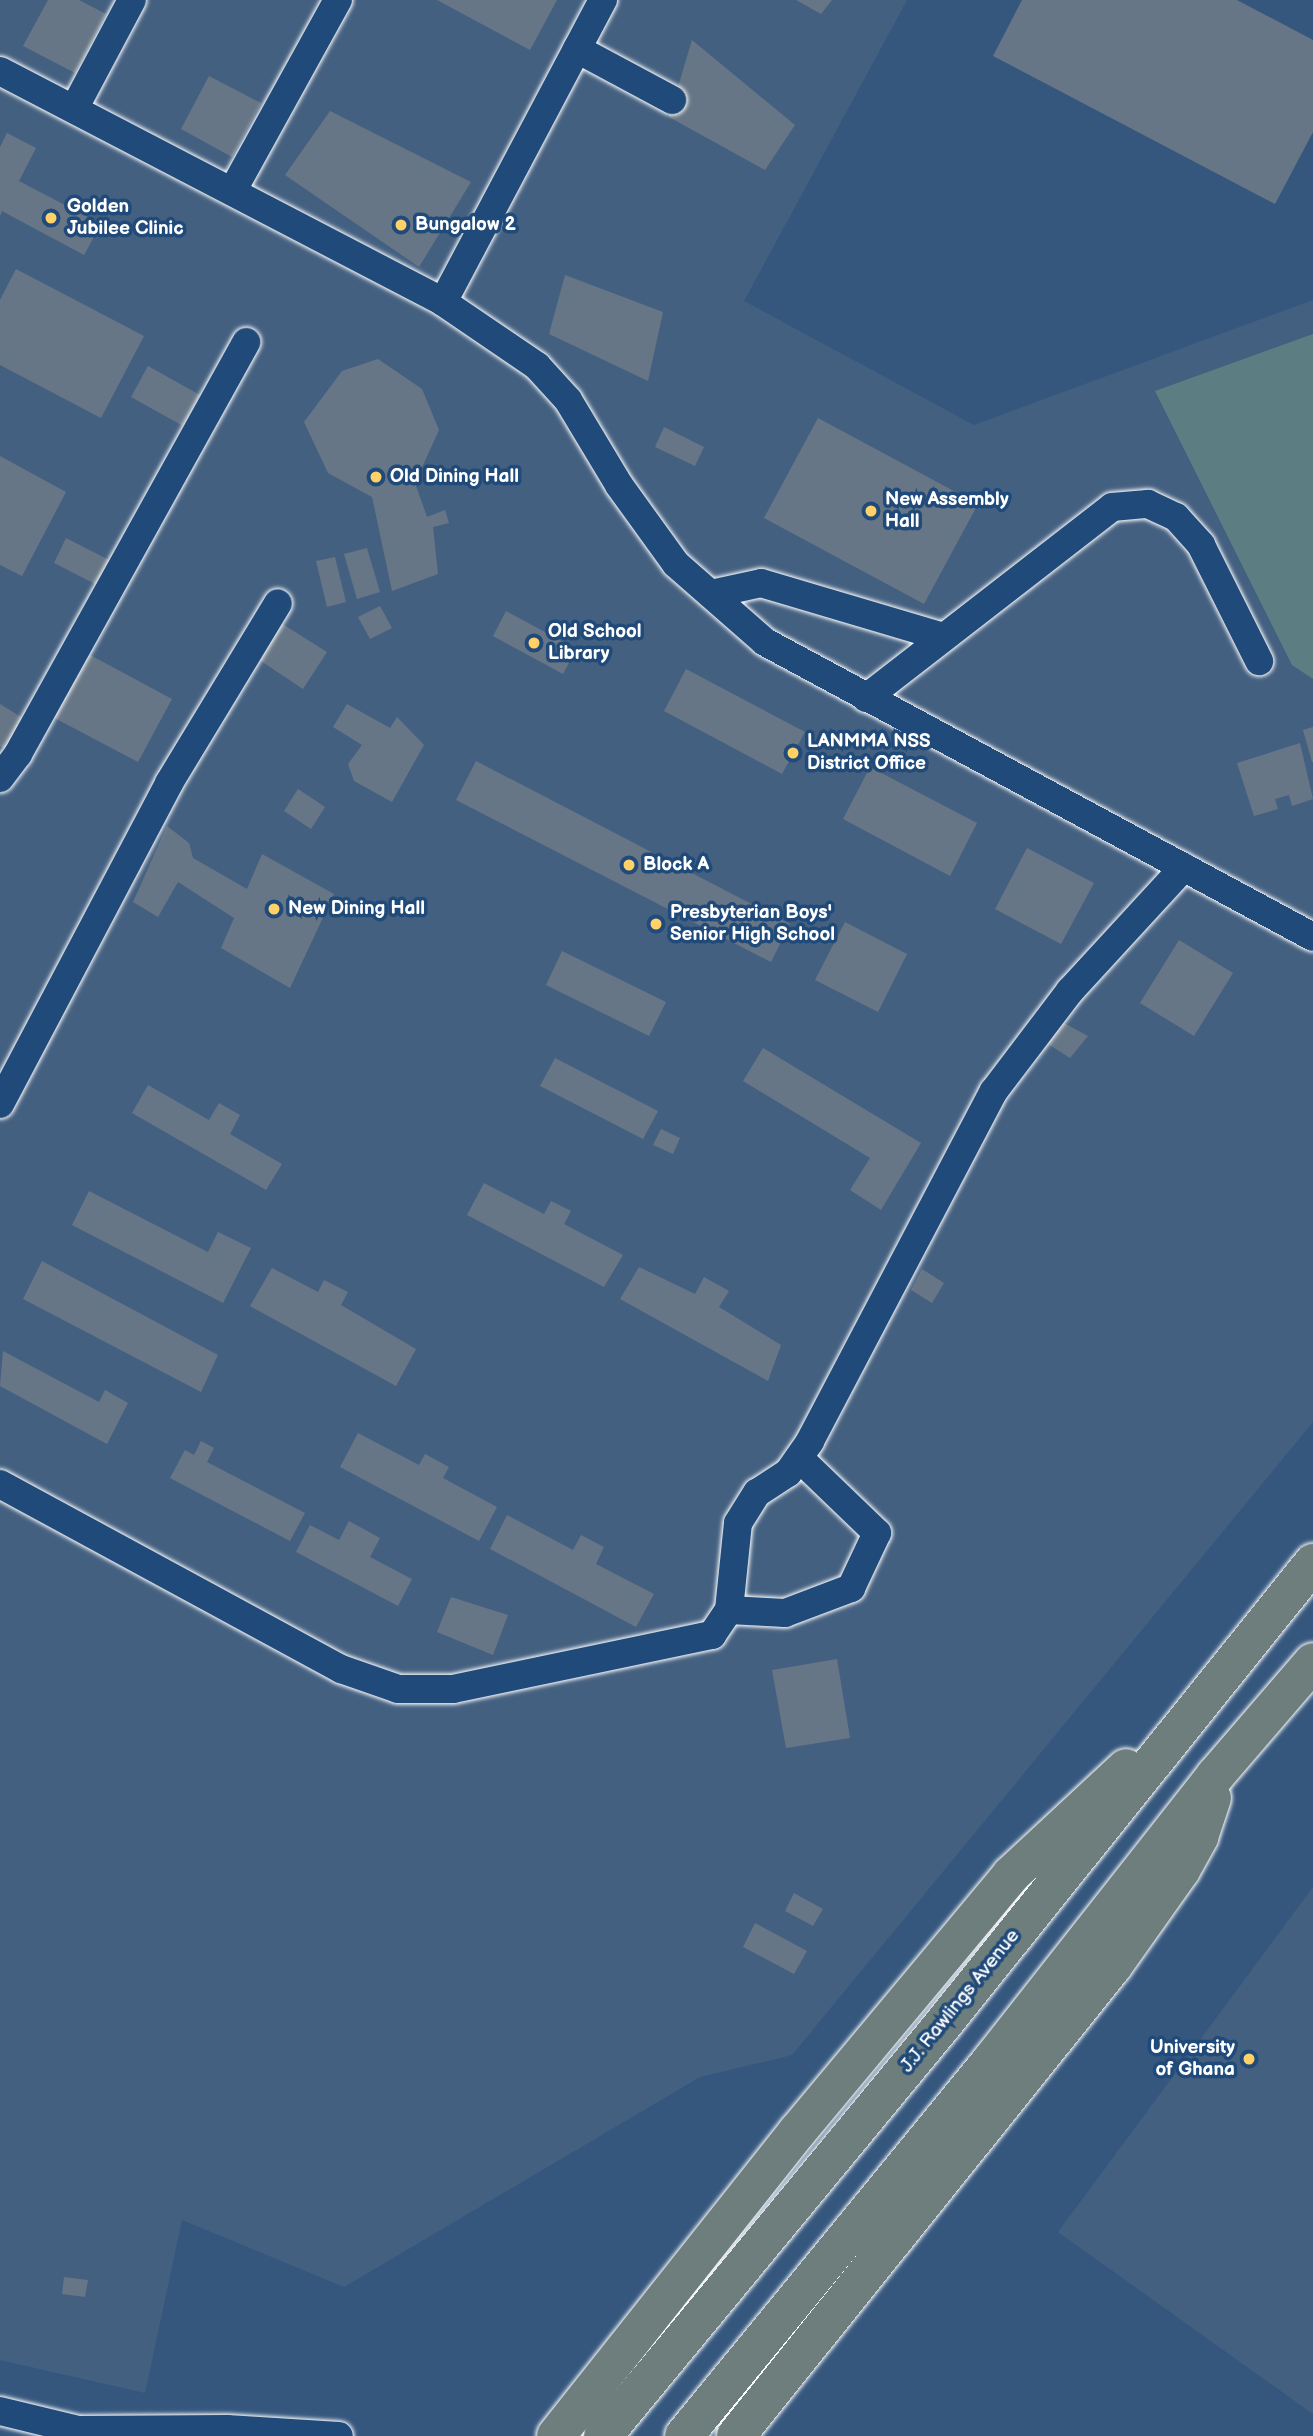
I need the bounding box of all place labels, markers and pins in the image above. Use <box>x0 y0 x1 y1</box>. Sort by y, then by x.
place label: Golden Jubilee Clinic <box>67 196 184 240</box>
marker: Golden Jubilee Clinic <box>41 208 61 228</box>
place label: Bungalow 2 <box>415 214 516 236</box>
marker: Bungalow 2 <box>393 217 409 233</box>
place label: Old Dining Hall <box>390 466 519 488</box>
marker: Old Dining Hall <box>368 469 384 485</box>
place label: New Assembly Hall <box>885 489 1009 533</box>
marker: New Assembly Hall <box>863 503 879 519</box>
place label: Old School Library <box>548 621 642 665</box>
marker: Old School Library <box>526 635 542 651</box>
place label: LANMMA NSS District Office <box>807 731 931 775</box>
marker: LANMMA NSS District Office <box>785 745 801 761</box>
place label: Block A <box>643 854 709 876</box>
marker: Block A <box>621 857 637 873</box>
place label: New Dining Hall <box>288 898 425 920</box>
marker: New Dining Hall <box>266 901 282 917</box>
place label: Presbyterian Boys' Senior High School <box>670 902 835 946</box>
marker: Presbyterian Boys' Senior High School <box>648 916 664 932</box>
place label: University of Ghana <box>1150 2037 1235 2081</box>
marker: University of Ghana <box>1241 2051 1257 2067</box>

